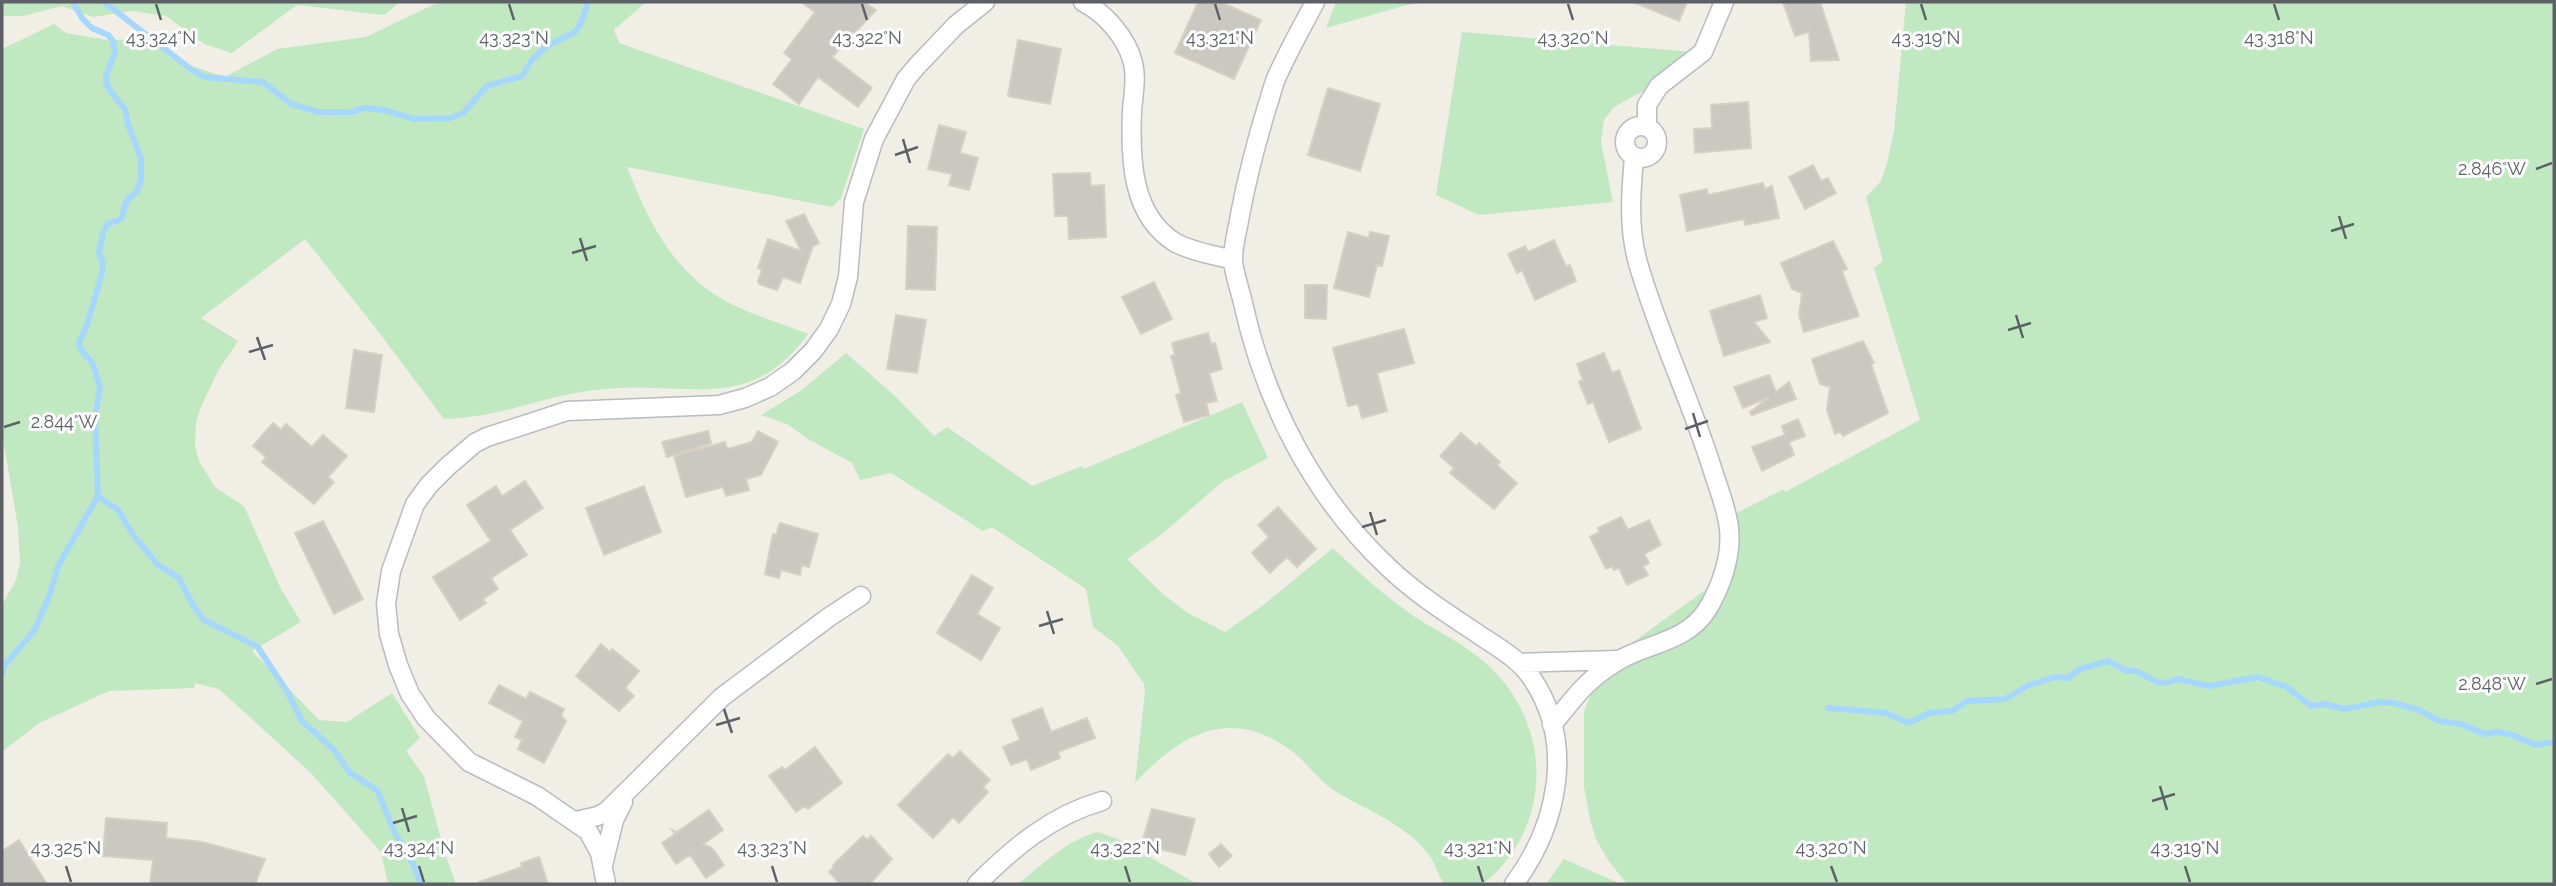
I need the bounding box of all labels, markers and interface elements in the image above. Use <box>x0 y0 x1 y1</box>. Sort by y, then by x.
text: 43.324°N <box>126 27 196 48</box>
text: 43.323°N <box>479 27 549 48</box>
text: 43.322°N <box>832 27 902 48</box>
text: 43.321°N <box>1186 27 1254 48</box>
text: 43.320°N <box>1537 27 1609 48</box>
text: 43.319°N <box>1892 27 1960 48</box>
text: 43.318°N <box>2244 27 2314 48</box>
text: 2.846°W <box>2458 158 2526 179</box>
text: 2.844°W <box>31 411 97 432</box>
text: 2.848°W <box>2458 673 2526 694</box>
text: 43.325°N <box>31 837 101 858</box>
text: 43.324°N <box>384 837 454 858</box>
text: 43.323°N <box>737 837 807 858</box>
text: 43.322°N <box>1090 837 1160 858</box>
text: 43.321°N <box>1444 837 1512 858</box>
text: 43.320°N <box>1795 837 1867 858</box>
text: 43.319°N <box>2151 837 2219 858</box>

